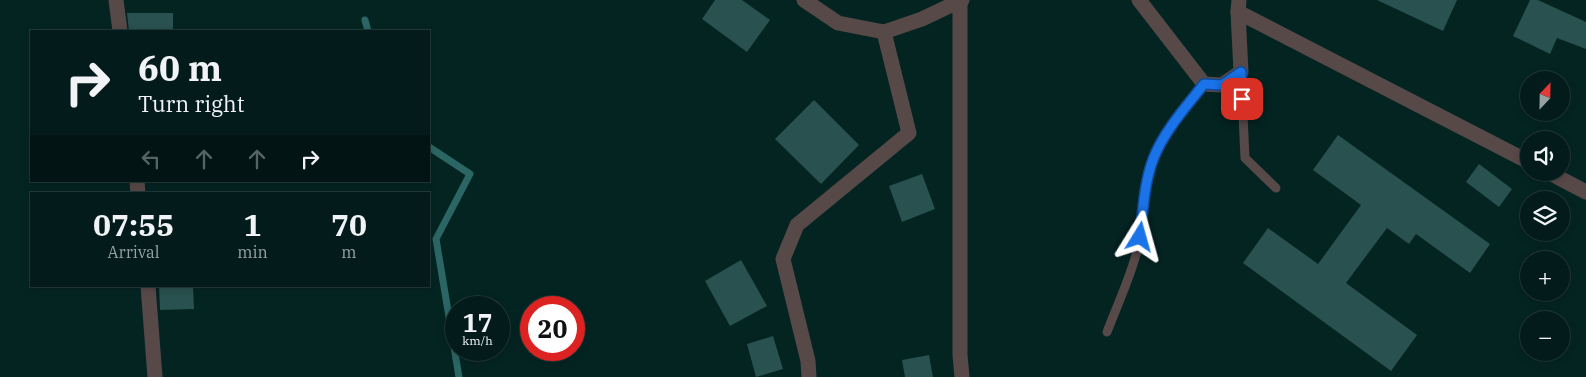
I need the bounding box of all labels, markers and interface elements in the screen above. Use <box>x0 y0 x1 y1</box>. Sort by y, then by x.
text: 60 m <box>138 45 222 91</box>
icon: right <box>55 50 120 115</box>
north arrow <box>1520 71 1570 121</box>
map controls <box>1520 71 1570 361</box>
pin <box>1221 78 1263 120</box>
icon: arrive <box>1228 85 1256 113</box>
text: Turn right <box>138 89 245 118</box>
button: sound <box>1520 131 1570 181</box>
icon: left <box>137 145 165 173</box>
icon: ahead <box>190 145 218 173</box>
icon: ahead <box>243 145 271 173</box>
icon: right <box>296 145 324 173</box>
button: layers <box>1520 191 1570 241</box>
text: 07:55 <box>93 205 174 244</box>
text: 1 <box>244 205 262 244</box>
text: 70 <box>331 205 367 244</box>
position arrow <box>1113 210 1165 262</box>
text: Arrival <box>108 242 160 262</box>
text: min <box>237 242 268 262</box>
text: m <box>341 242 357 262</box>
button: + <box>1520 251 1570 301</box>
speed limit sign: 20 <box>520 296 585 361</box>
text: 17 <box>462 306 493 339</box>
button: − <box>1520 311 1570 361</box>
text: km/h <box>462 333 493 348</box>

